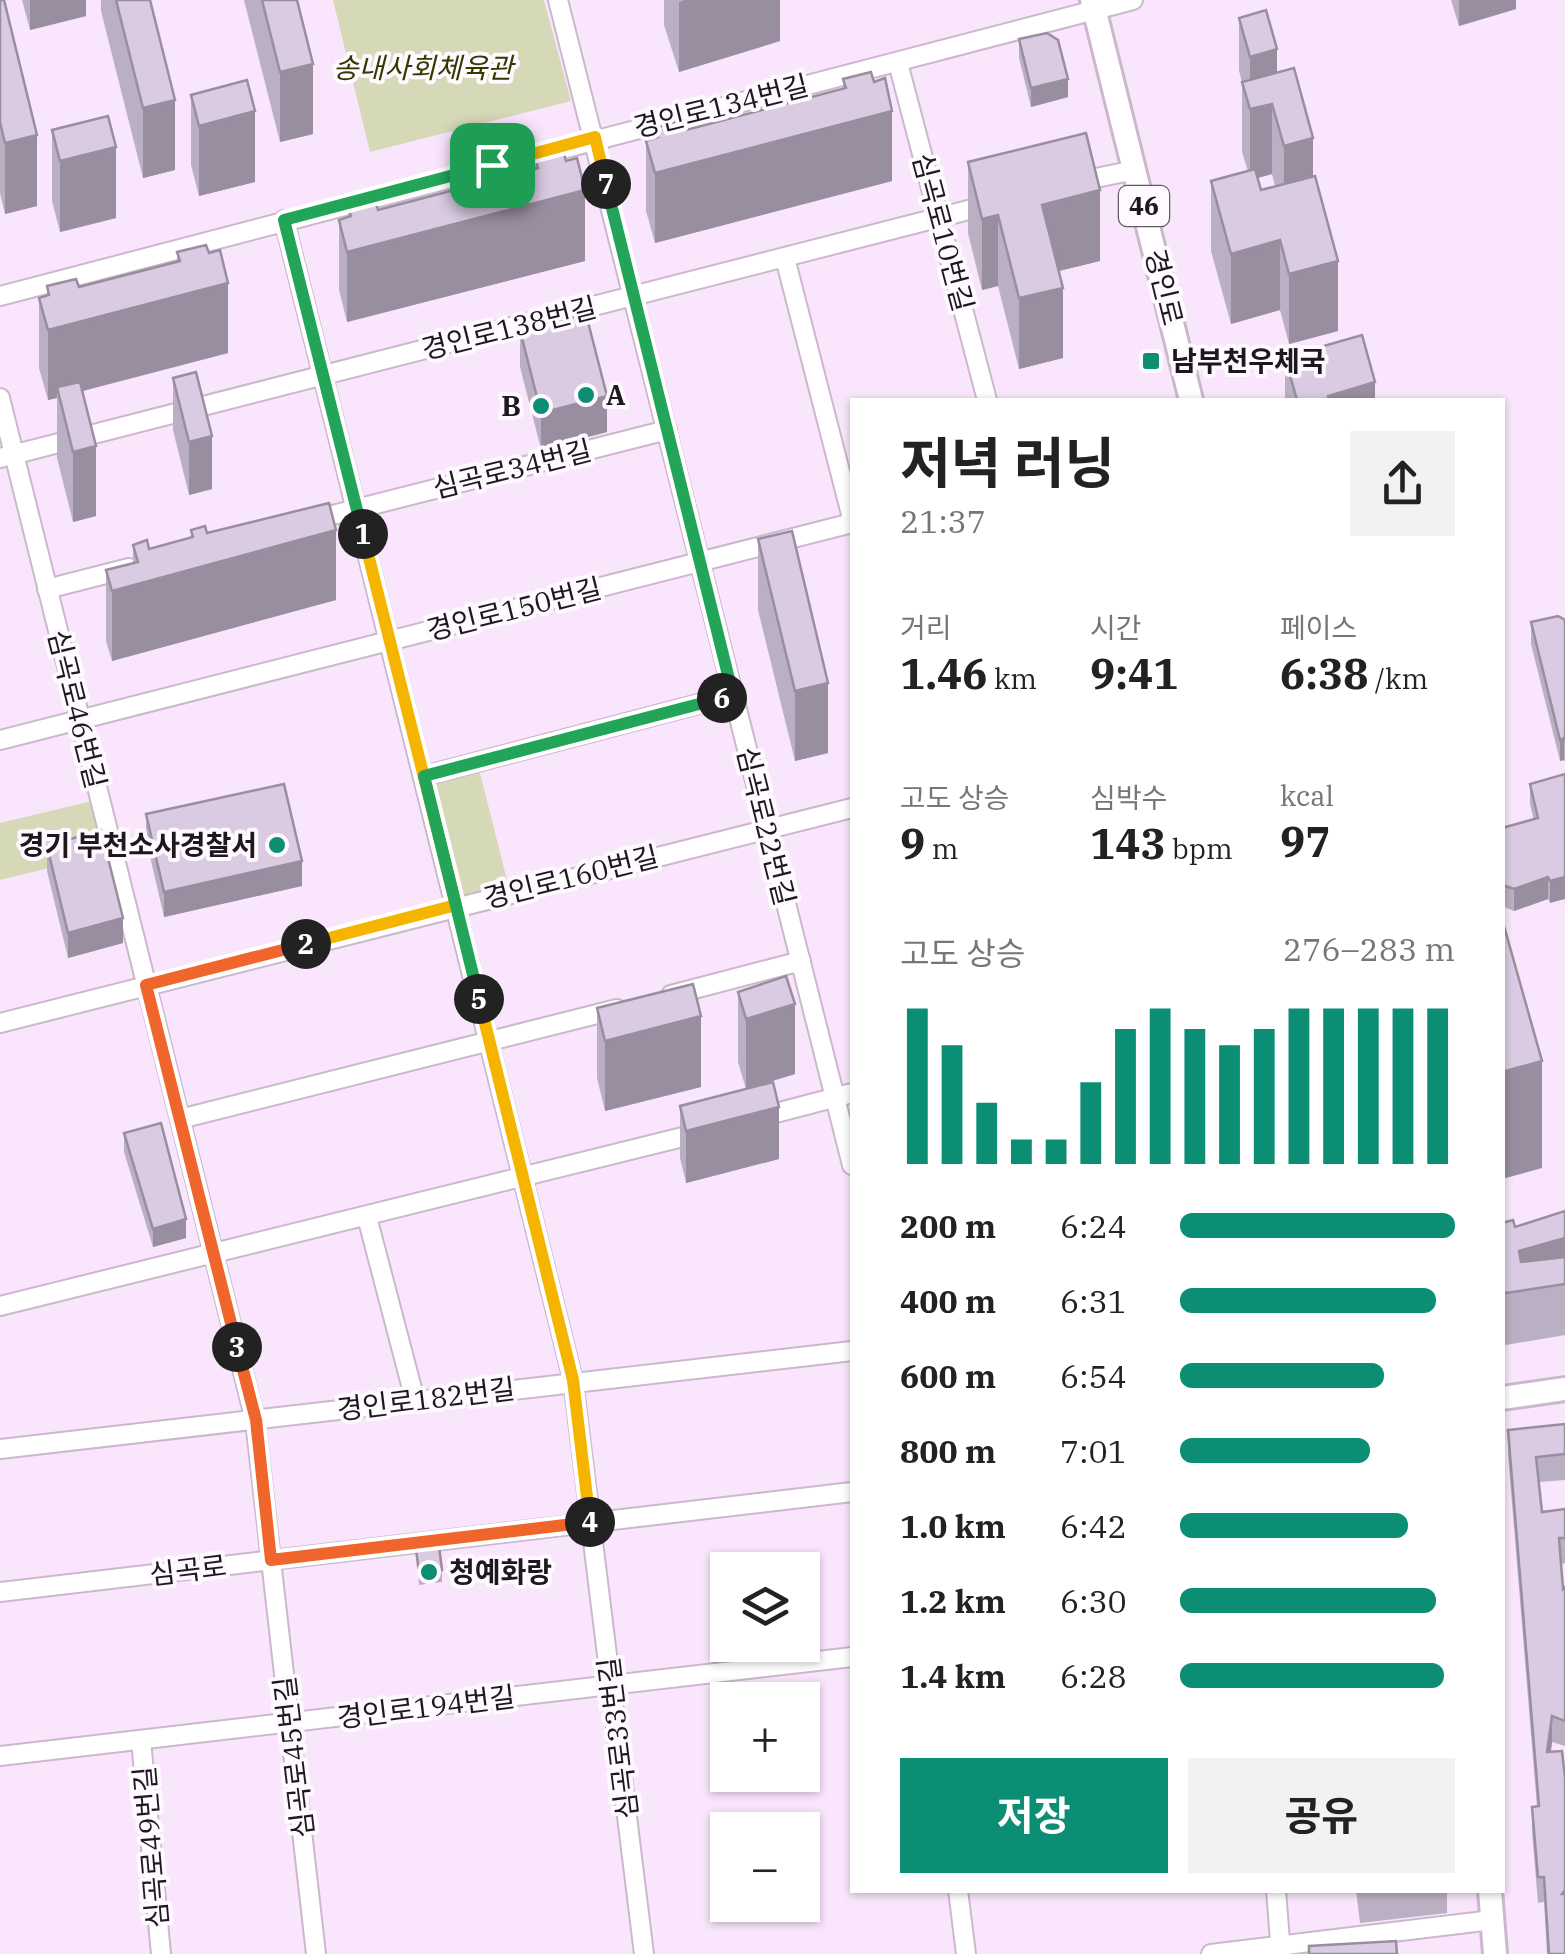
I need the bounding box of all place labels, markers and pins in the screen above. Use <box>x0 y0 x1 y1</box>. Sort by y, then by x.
pin <box>450 123 535 208</box>
pin: 7 <box>581 159 631 209</box>
place label: 남부천우체국 <box>1171 342 1326 379</box>
marker: 남부천우체국 <box>1140 350 1162 372</box>
place label: A <box>606 376 626 413</box>
marker: A <box>575 384 597 406</box>
place label: B <box>501 387 521 424</box>
marker: B <box>530 395 552 417</box>
pin: 1 <box>338 509 388 559</box>
pin: 6 <box>697 673 747 723</box>
place label: 경기 부천소사경찰서 <box>19 826 257 863</box>
marker: 경기 부천소사경찰서 <box>266 834 288 856</box>
pin: 2 <box>281 919 331 969</box>
pin: 5 <box>454 974 504 1024</box>
pin: 3 <box>212 1322 262 1372</box>
pin: 4 <box>565 1497 615 1547</box>
place label: 청예화랑 <box>449 1553 552 1590</box>
marker: 청예화랑 <box>418 1561 440 1583</box>

